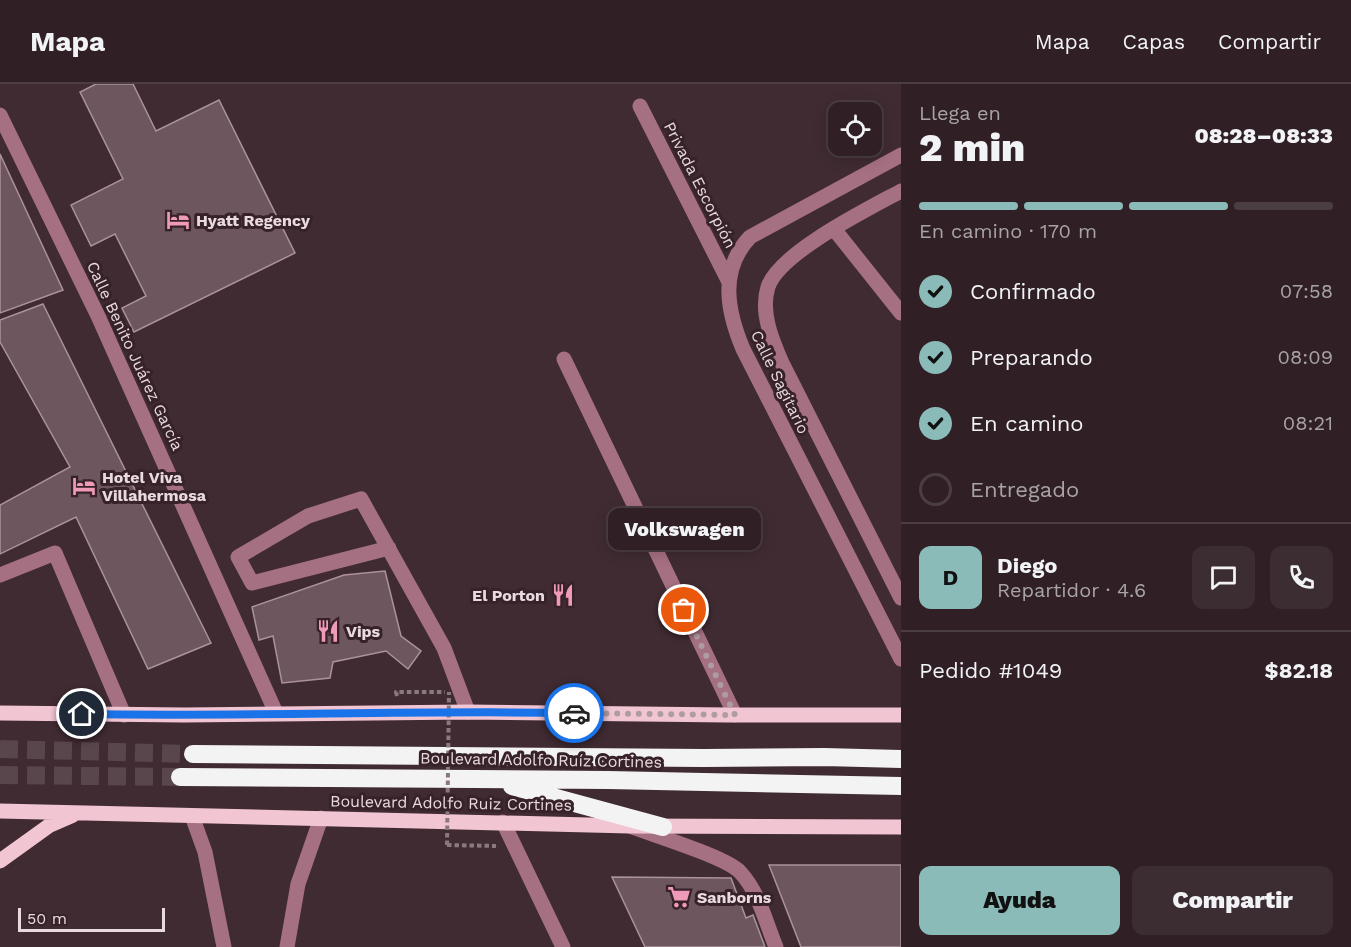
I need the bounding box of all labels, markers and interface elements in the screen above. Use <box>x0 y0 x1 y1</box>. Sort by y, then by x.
text: Mapa <box>30 25 105 58</box>
text: Mapa <box>1035 29 1090 54</box>
text: Capas <box>1123 29 1185 54</box>
text: Compartir <box>1218 29 1321 54</box>
text: Llega en <box>919 101 1001 125</box>
map controls <box>828 102 882 156</box>
button: locate <box>828 102 882 156</box>
street label: Privada Escorpión <box>660 119 740 251</box>
text: 08:28–08:33 <box>1194 123 1333 148</box>
text: 2 min <box>919 125 1025 170</box>
hotel icon: Hyatt Regency <box>165 207 191 233</box>
place label: Hyatt Regency <box>196 211 311 230</box>
text: En camino · 170 m <box>919 219 1097 243</box>
street label: Calle Benito Juárez García <box>83 259 187 453</box>
icon: check <box>919 275 952 308</box>
text: Confirmado <box>970 279 1096 304</box>
text: 07:58 <box>1280 279 1333 303</box>
street label: Calle Sagitario <box>747 327 813 437</box>
icon: check <box>919 341 952 374</box>
text: Preparando <box>970 345 1093 370</box>
text: 08:09 <box>1278 345 1333 369</box>
icon: check <box>919 407 952 440</box>
text: En camino <box>970 411 1084 436</box>
text: 08:21 <box>1283 411 1333 435</box>
place label: Hotel Viva Villahermosa <box>102 468 207 505</box>
hotel icon: Hotel Viva Villahermosa <box>71 473 97 499</box>
text: Entregado <box>970 477 1079 502</box>
callout: Volkswagen <box>608 508 760 550</box>
text: Volkswagen <box>624 517 745 541</box>
button: chat <box>1192 546 1255 609</box>
button: phone <box>1270 546 1333 609</box>
text: Diego <box>997 553 1057 578</box>
text: D <box>943 565 958 590</box>
text: Repartidor · 4.6 <box>997 578 1146 602</box>
restaurant icon: El Porton <box>550 582 576 608</box>
pin <box>658 584 709 635</box>
place label: El Porton <box>472 586 545 605</box>
icon: bag <box>667 593 700 626</box>
restaurant icon: Vips <box>315 618 341 644</box>
place label: Vips <box>346 622 381 641</box>
text: Pedido #1049 <box>919 658 1062 683</box>
text: $82.18 <box>1265 658 1333 683</box>
courier <box>544 683 604 743</box>
pin <box>56 688 107 739</box>
icon: home <box>65 697 98 730</box>
icon: car <box>558 697 591 730</box>
street label: Boulevard Adolfo Ruíz Cortines <box>420 748 662 772</box>
street label: Boulevard Adolfo Ruiz Cortines <box>330 791 572 815</box>
button: Ayuda <box>919 866 1120 935</box>
button: Compartir <box>1132 866 1333 935</box>
supermarket icon: Sanborns <box>666 884 692 910</box>
place label: Sanborns <box>697 888 772 907</box>
scale bar <box>18 905 165 932</box>
text: 50 m <box>27 909 67 928</box>

